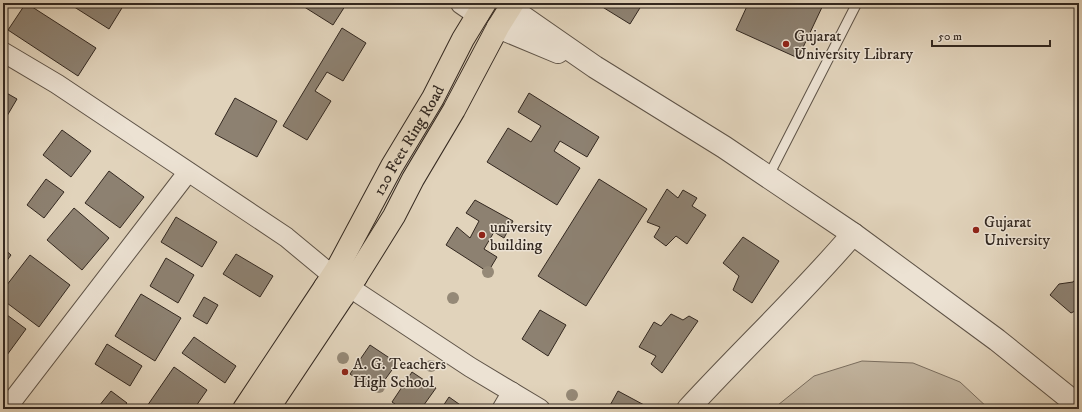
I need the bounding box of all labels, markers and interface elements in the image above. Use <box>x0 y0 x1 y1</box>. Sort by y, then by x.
scale bar <box>932 22 1050 48</box>
place label: Gujarat University Library <box>794 26 913 64</box>
text: 50 m <box>938 29 962 44</box>
marker: Gujarat University Library <box>781 39 791 49</box>
street label: 120 Feet Ring Road <box>369 82 449 199</box>
place label: Gujarat University <box>984 212 1051 250</box>
place label: university building <box>490 217 552 255</box>
marker: Gujarat University <box>971 225 981 235</box>
marker: university building <box>477 230 487 240</box>
place label: A. G. Teachers High School <box>353 354 446 392</box>
marker: A. G. Teachers High School <box>340 367 350 377</box>

